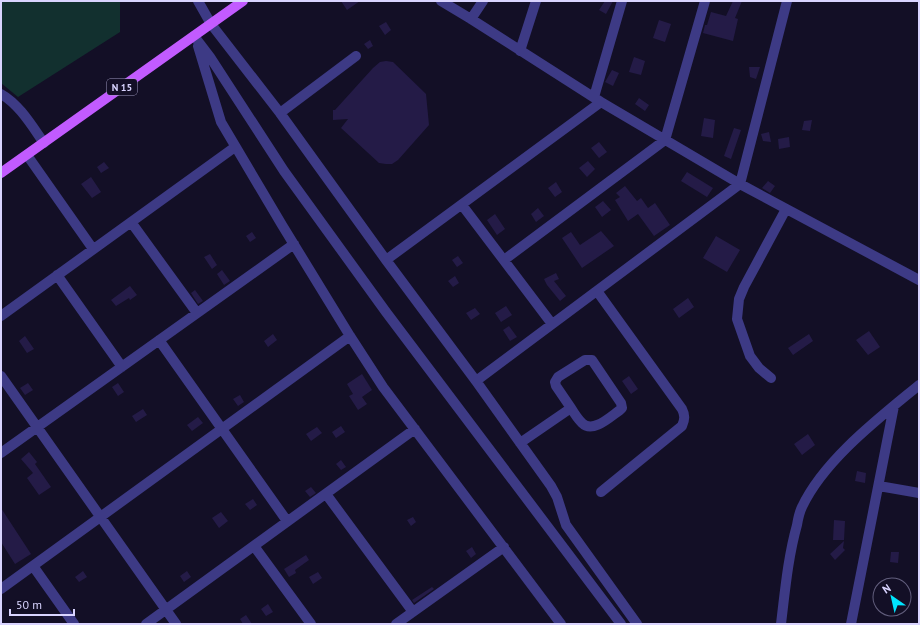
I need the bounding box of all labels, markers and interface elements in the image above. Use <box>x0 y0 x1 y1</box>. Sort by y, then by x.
road number: N 15 <box>107 79 137 95</box>
north arrow <box>872 577 912 617</box>
text: N <box>879 581 893 597</box>
scale bar <box>10 591 74 617</box>
text: 50 m <box>16 597 42 612</box>

